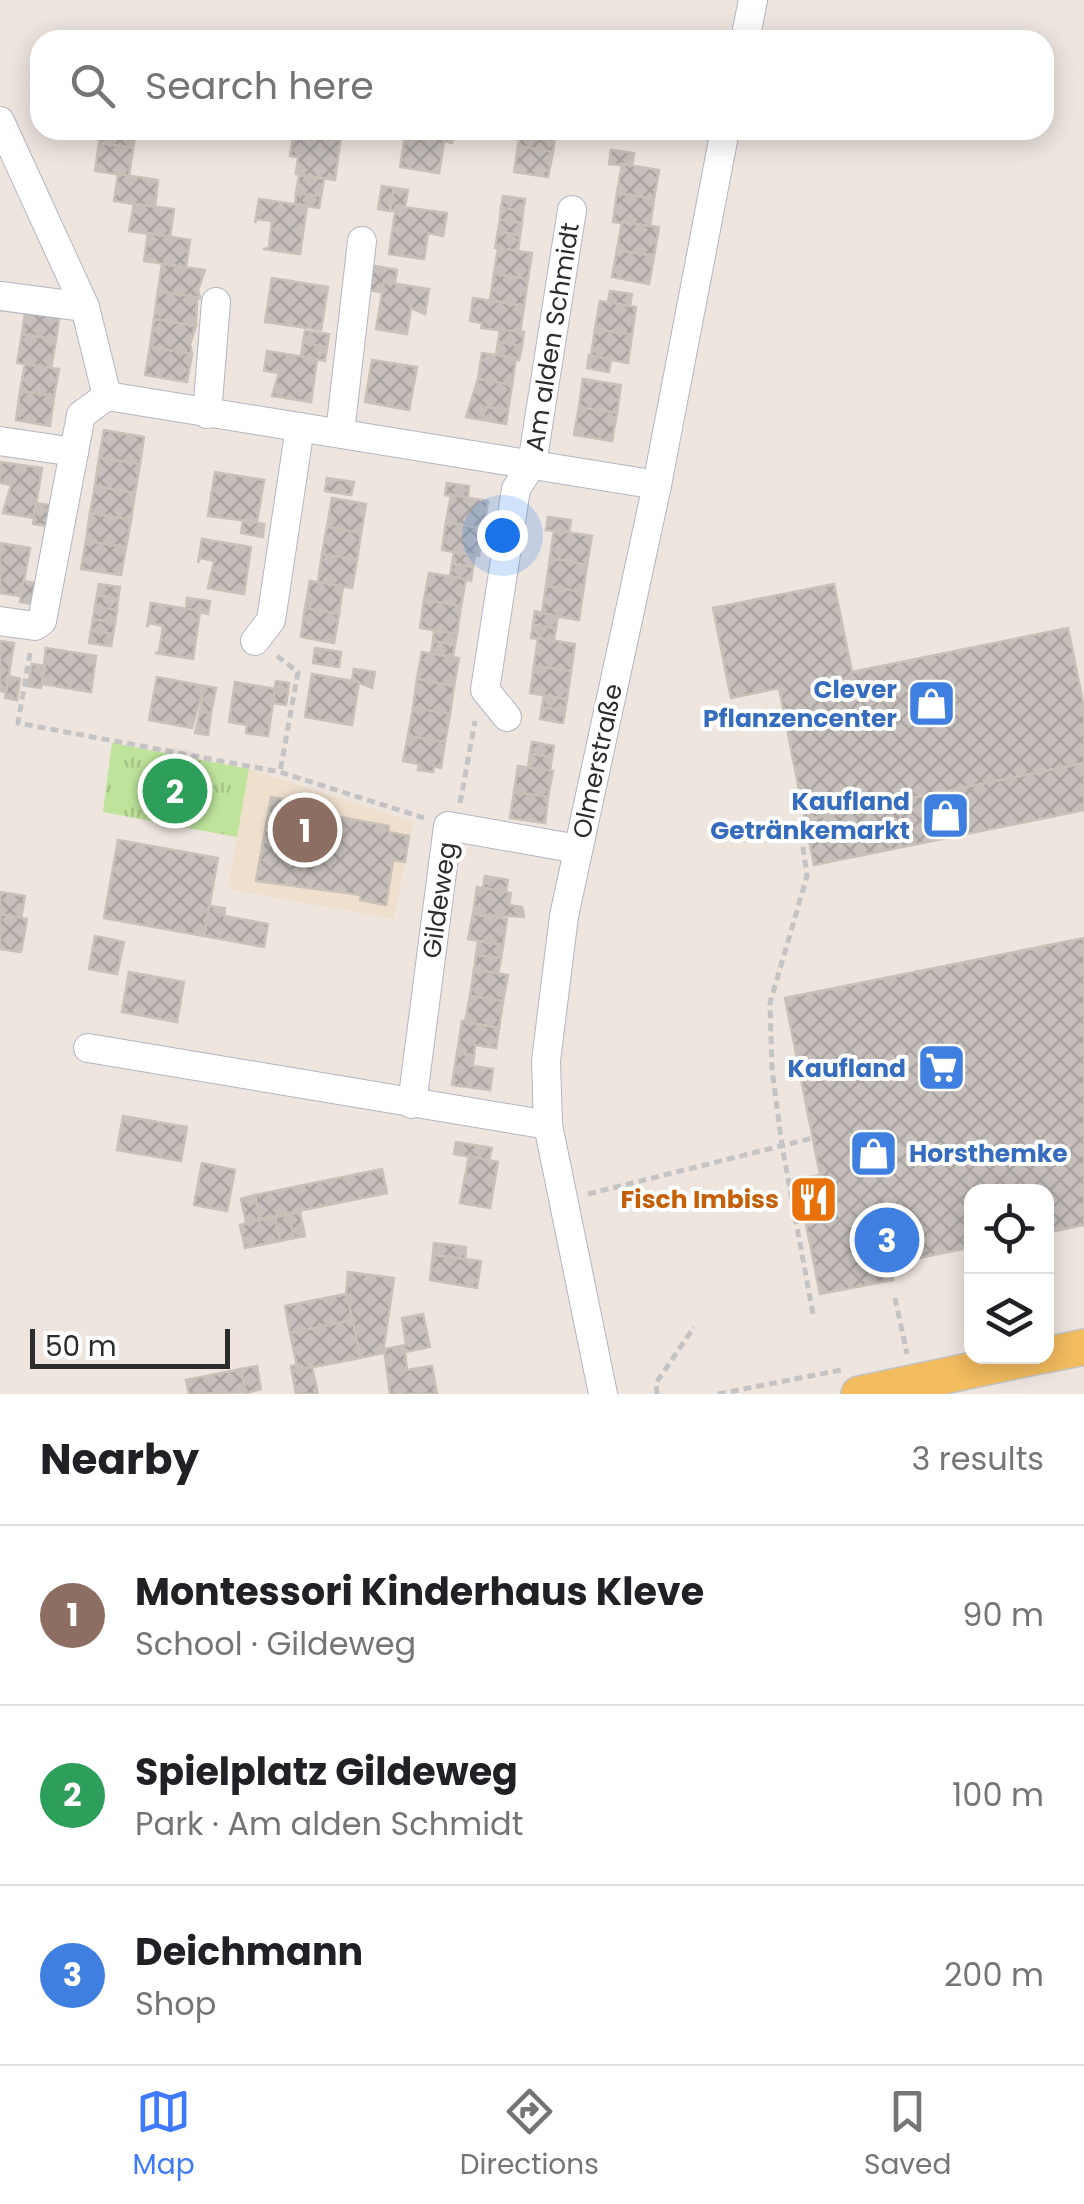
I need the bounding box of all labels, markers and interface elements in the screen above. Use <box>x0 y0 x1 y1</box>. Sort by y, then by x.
search box <box>30 30 1054 140</box>
icon: search <box>65 58 120 113</box>
text: Search here <box>145 59 374 112</box>
street label: Am alden Schmidt <box>517 220 588 454</box>
your location <box>477 510 528 561</box>
place label: Clever Pflanzencenter <box>703 672 897 736</box>
shop icon: Clever Pflanzencenter <box>906 677 958 729</box>
street label: Olmerstraße <box>564 681 631 842</box>
pin: 2 <box>142 754 208 828</box>
place label: Kaufland Getränkemarkt <box>710 784 910 848</box>
shop icon: Kaufland Getränkemarkt <box>919 789 971 841</box>
pin: 1 <box>272 792 338 868</box>
street label: Gildeweg <box>414 840 465 960</box>
supermarket icon: Kaufland <box>915 1042 967 1094</box>
place label: Kaufland <box>788 1051 906 1086</box>
shop icon: Horsthemke <box>848 1127 900 1179</box>
place label: Horsthemke <box>909 1136 1068 1171</box>
restaurant icon: Fisch Imbiss <box>788 1173 840 1225</box>
place label: Fisch Imbiss <box>621 1182 779 1217</box>
map controls <box>964 1184 1054 1364</box>
button: locate <box>964 1184 1054 1274</box>
pin: 3 <box>854 1202 920 1278</box>
button: layers <box>964 1274 1054 1364</box>
scale bar <box>30 1324 230 1368</box>
text: 50 m <box>45 1327 116 1366</box>
text: Nearby <box>40 1430 199 1489</box>
text: 3 results <box>911 1436 1044 1481</box>
text: Montessori Kinderhaus Kleve <box>135 1565 704 1618</box>
text: 1 <box>66 1592 79 1637</box>
text: 90 m <box>962 1592 1044 1637</box>
text: School · Gildeweg <box>135 1621 416 1666</box>
text: Spielplatz Gildeweg <box>135 1745 518 1798</box>
text: 2 <box>63 1772 82 1817</box>
text: 100 m <box>952 1772 1044 1817</box>
text: Park · Am alden Schmidt <box>135 1801 523 1846</box>
text: Deichmann <box>135 1925 363 1978</box>
text: 3 <box>63 1952 82 1997</box>
text: 200 m <box>944 1952 1044 1997</box>
text: Shop <box>135 1981 216 2026</box>
tab: Map <box>133 2084 195 2186</box>
tab: Directions <box>460 2084 599 2186</box>
tab: Saved <box>864 2084 951 2186</box>

